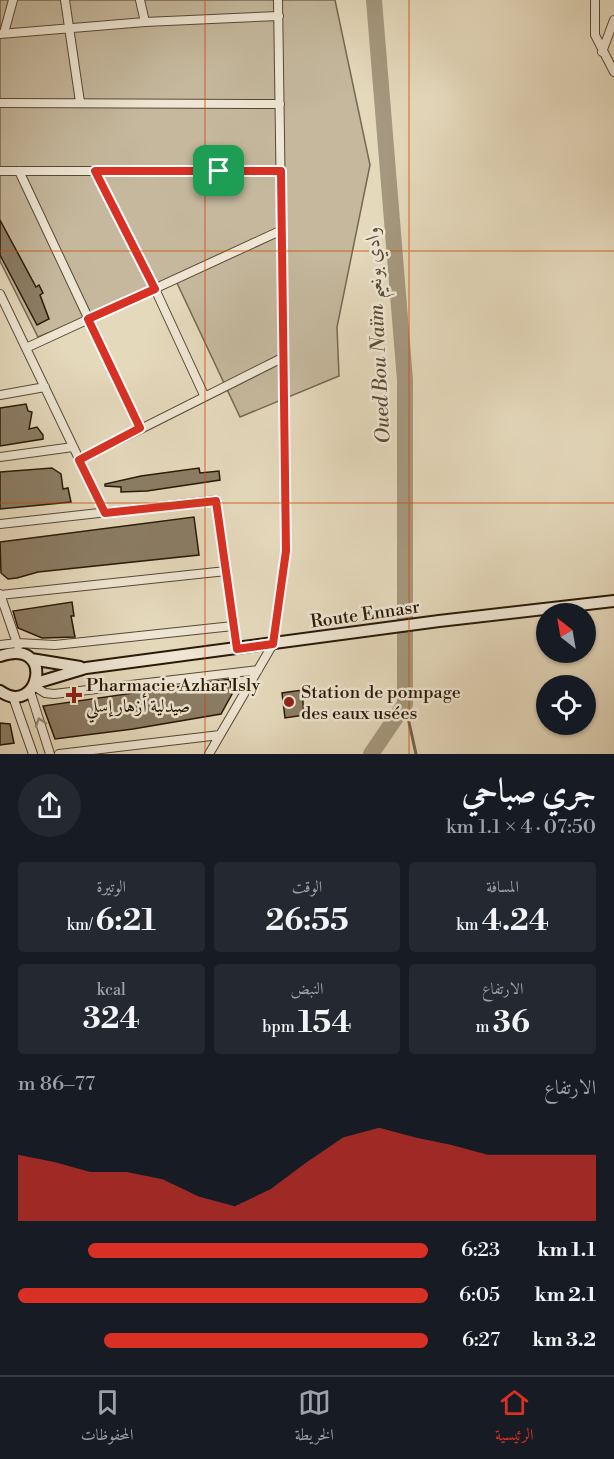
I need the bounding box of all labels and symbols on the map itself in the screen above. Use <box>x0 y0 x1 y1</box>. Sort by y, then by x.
pin <box>193 145 244 196</box>
water label: Oued Bou Naïm وادي بونعيم <box>360 225 403 444</box>
street label: Route Ennasr <box>309 595 422 634</box>
north arrow <box>536 603 596 663</box>
place label: Pharmacie Azhar Isly صيدلية أزهار إسلي <box>86 674 260 723</box>
place label: Station de pompage des eaux usées <box>301 681 461 725</box>
marker: Pharmacie Azhar Isly صيدلية أزهار إسلي <box>67 688 81 702</box>
marker: Station de pompage des eaux usées <box>282 695 296 709</box>
one-way arrow <box>35 717 47 728</box>

